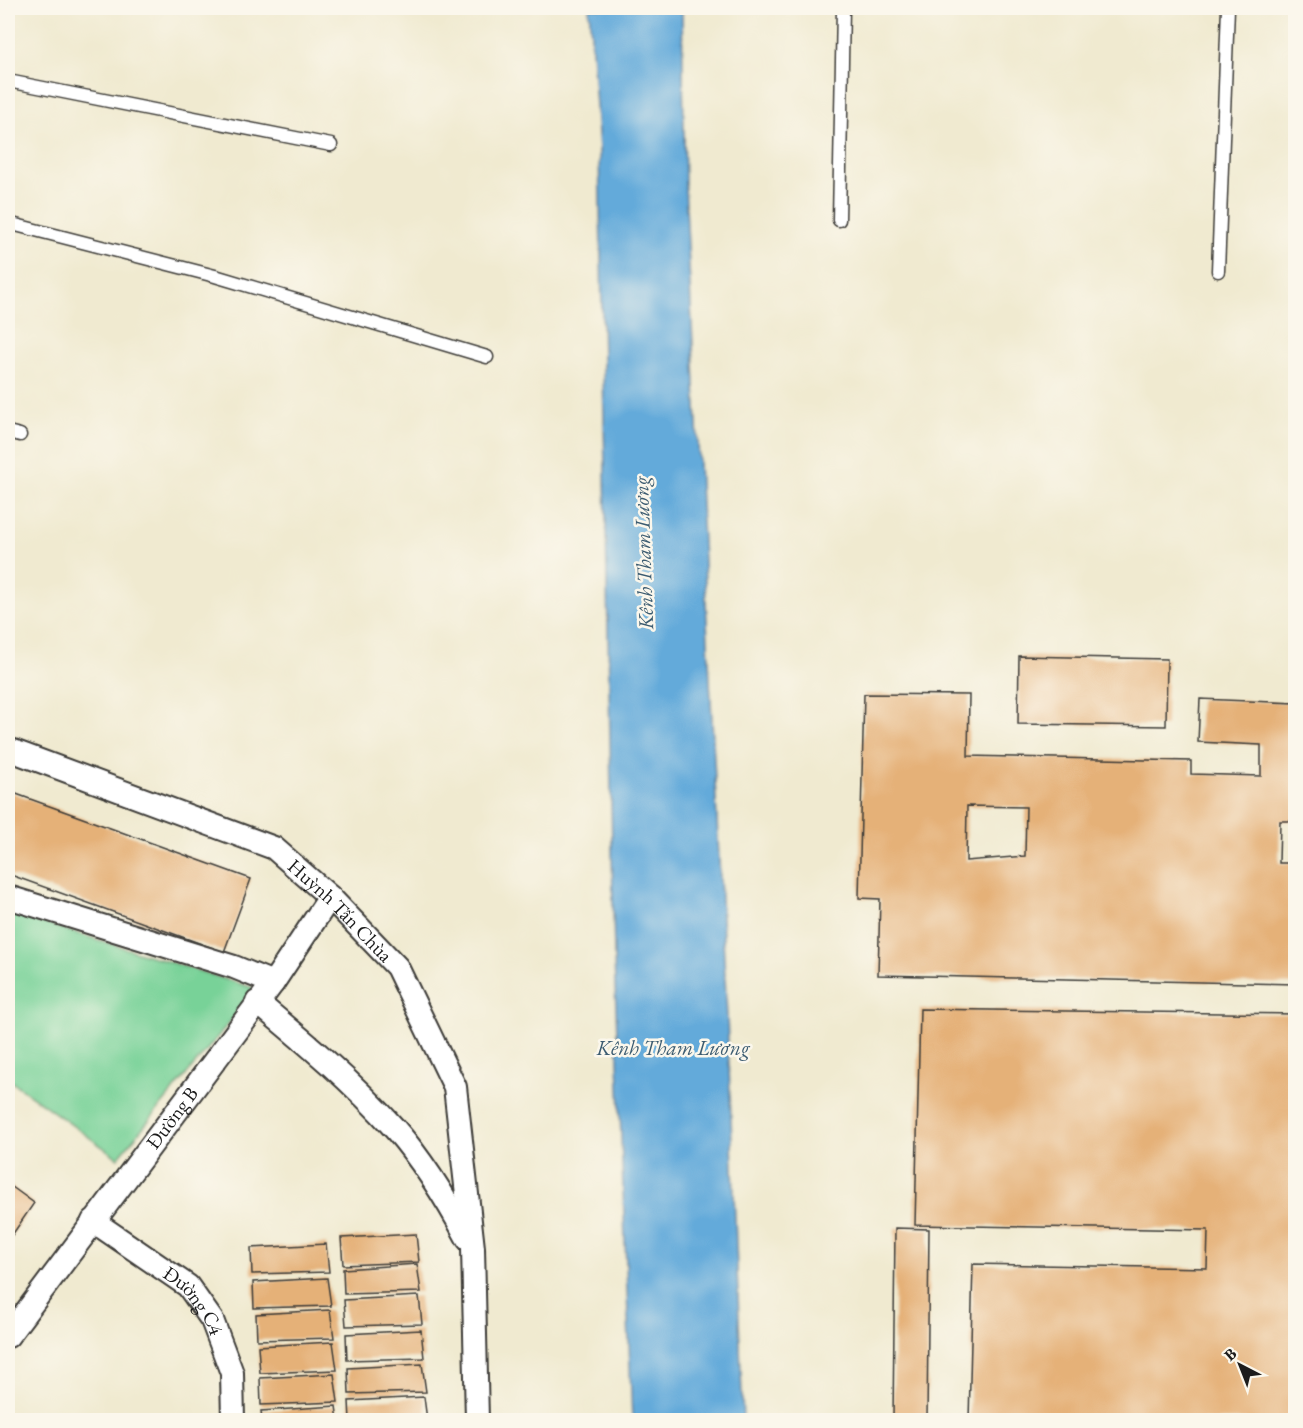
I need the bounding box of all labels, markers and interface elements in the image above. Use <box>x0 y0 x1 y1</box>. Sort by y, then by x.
water label: Kênh Tham Lương <box>627 475 659 631</box>
street label: Huỳnh Tấn Chùa <box>282 853 398 968</box>
water label: Kênh Tham Lương <box>595 1034 751 1061</box>
street label: Đường B <box>140 1081 204 1154</box>
street label: Đường C4 <box>158 1260 230 1339</box>
north arrow <box>1210 1335 1270 1395</box>
text: B <box>1220 1343 1241 1365</box>

